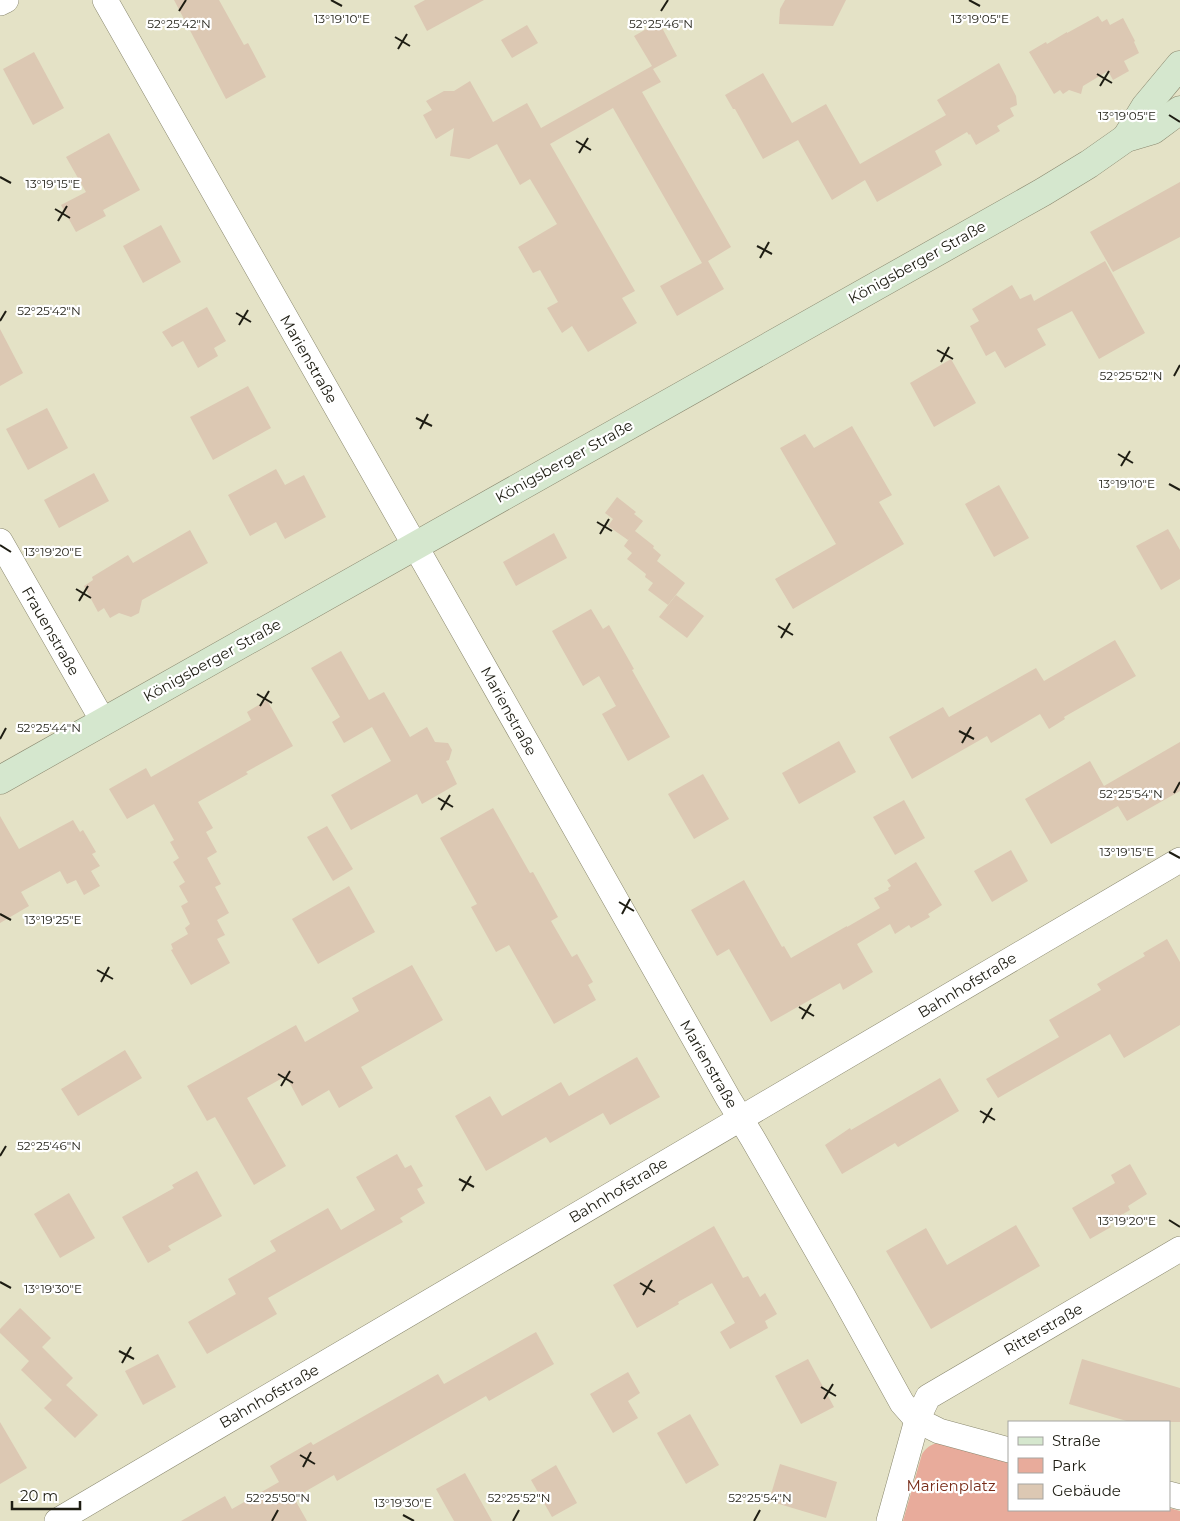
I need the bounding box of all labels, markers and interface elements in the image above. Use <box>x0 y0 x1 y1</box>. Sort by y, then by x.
text: 13°19'10"E <box>314 11 370 26</box>
text: 13°19'05"E <box>951 11 1009 26</box>
text: 52°25'42"N <box>147 16 211 31</box>
text: 52°25'46"N <box>629 16 693 31</box>
text: 13°19'05"E <box>1098 108 1156 123</box>
text: 13°19'15"E <box>26 176 80 191</box>
street label: Königsberger Straße <box>845 216 989 308</box>
text: 52°25'42"N <box>17 303 81 318</box>
street label: Marienstraße <box>276 311 342 407</box>
text: 52°25'52"N <box>1100 368 1162 383</box>
street label: Königsberger Straße <box>492 415 636 507</box>
text: 13°19'10"E <box>1099 476 1155 491</box>
text: 13°19'20"E <box>24 544 82 559</box>
street label: Frauenstraße <box>18 583 84 679</box>
street label: Königsberger Straße <box>140 614 284 706</box>
street label: Marienstraße <box>477 663 541 759</box>
text: 52°25'44"N <box>17 720 81 735</box>
text: 52°25'54"N <box>1099 786 1163 801</box>
text: 13°19'15"E <box>1100 844 1154 859</box>
text: 13°19'25"E <box>24 912 82 927</box>
street label: Bahnhofstraße <box>914 948 1020 1022</box>
street label: Marienstraße <box>676 1016 742 1112</box>
text: 52°25'46"N <box>17 1138 81 1153</box>
street label: Bahnhofstraße <box>565 1153 671 1227</box>
text: 13°19'20"E <box>1098 1213 1156 1228</box>
text: 13°19'30"E <box>24 1281 82 1296</box>
street label: Ritterstraße <box>1000 1299 1086 1359</box>
street label: Bahnhofstraße <box>216 1360 322 1432</box>
legend <box>1008 1421 1170 1511</box>
text: Straße <box>1052 1431 1101 1450</box>
text: Park <box>1052 1456 1086 1475</box>
park label: Marienplatz <box>906 1476 996 1495</box>
scale bar <box>12 1478 80 1510</box>
text: Gebäude <box>1052 1481 1121 1500</box>
text: 20 m <box>20 1486 58 1505</box>
text: 52°25'50"N <box>246 1490 310 1505</box>
text: 52°25'52"N <box>488 1490 550 1505</box>
text: 52°25'54"N <box>728 1490 792 1505</box>
text: 13°19'30"E <box>374 1495 432 1510</box>

